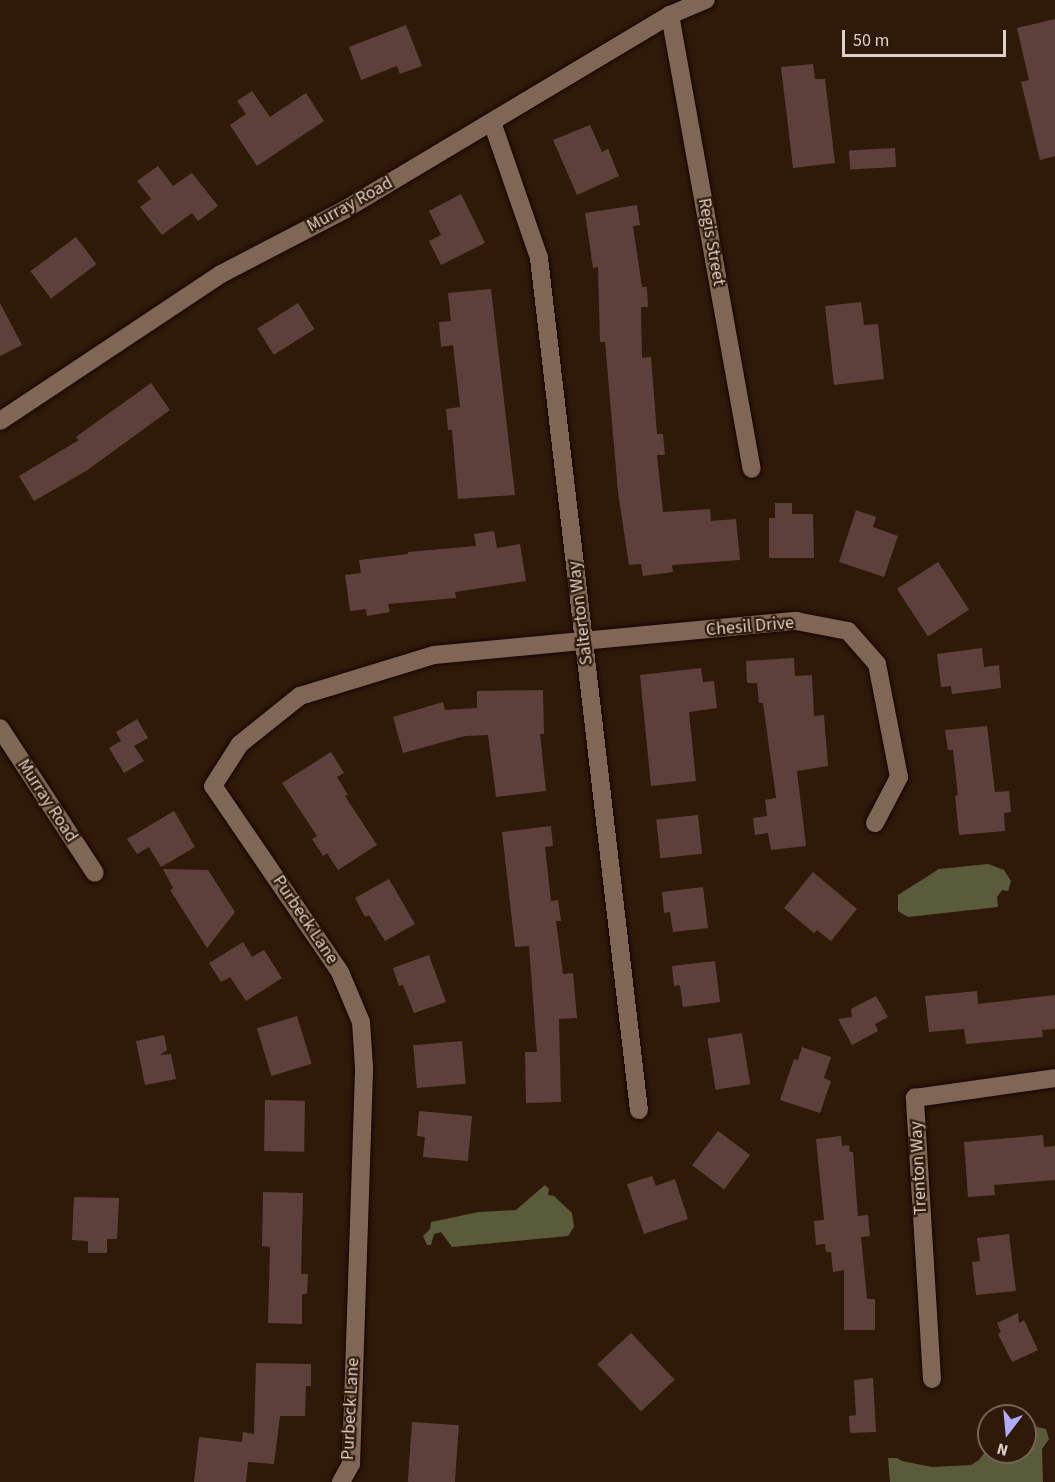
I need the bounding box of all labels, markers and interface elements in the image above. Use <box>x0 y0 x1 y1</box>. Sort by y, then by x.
scale bar <box>845 18 1008 56</box>
text: 50 m <box>853 28 889 53</box>
street label: Murray Road <box>303 173 397 237</box>
street label: Regis Street <box>693 197 729 287</box>
street label: Salterton Way <box>564 560 598 666</box>
street label: Chesil Drive <box>705 612 795 642</box>
street label: Murray Road <box>12 755 82 847</box>
street label: Purbeck Lane <box>267 872 343 968</box>
street label: Trenton Way <box>906 1120 932 1216</box>
street label: Purbeck Lane <box>338 1357 364 1461</box>
north arrow <box>977 1404 1037 1464</box>
text: N <box>994 1437 1011 1461</box>

